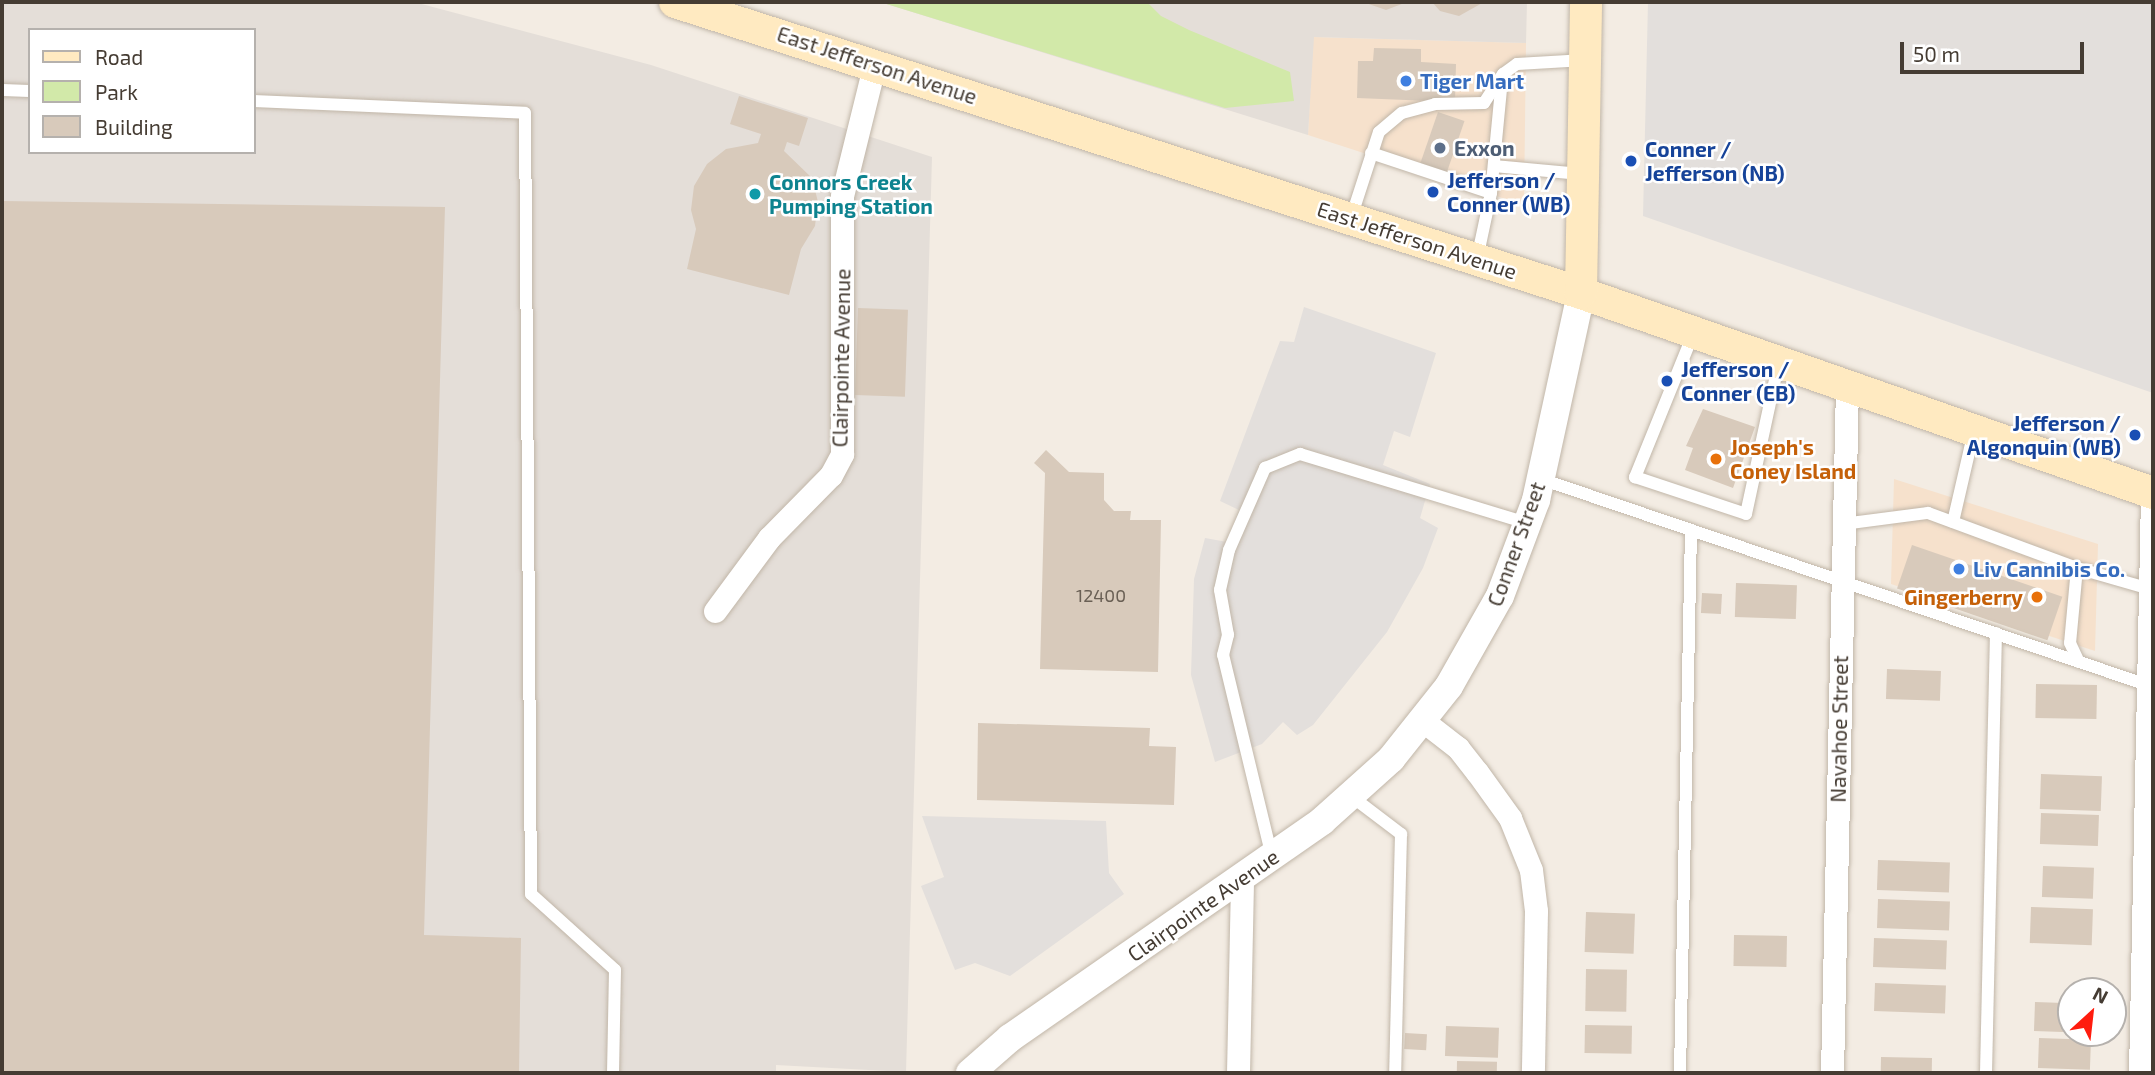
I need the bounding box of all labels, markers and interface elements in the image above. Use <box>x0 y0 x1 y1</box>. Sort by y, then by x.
street label: East Jefferson Avenue <box>774 21 980 109</box>
legend <box>28 28 256 154</box>
scale bar <box>1903 28 2087 72</box>
text: 50 m <box>1913 41 1960 66</box>
text: Road <box>95 44 143 69</box>
place label: Tiger Mart <box>1420 68 1525 94</box>
marker: Tiger Mart <box>1398 73 1414 89</box>
text: Park <box>95 79 138 104</box>
text: Building <box>95 114 173 139</box>
place label: Exxon <box>1454 135 1515 161</box>
place label: Conner / Jefferson (NB) <box>1645 136 1785 186</box>
marker: Exxon <box>1432 140 1448 156</box>
marker: Conner / Jefferson (NB) <box>1623 153 1639 169</box>
place label: Jefferson / Conner (WB) <box>1447 167 1571 217</box>
place label: Connors Creek Pumping Station <box>769 169 933 219</box>
marker: Jefferson / Conner (WB) <box>1425 184 1441 200</box>
marker: Connors Creek Pumping Station <box>747 186 763 202</box>
street label: East Jefferson Avenue <box>1314 196 1520 284</box>
street label: Clairpointe Avenue <box>827 268 855 448</box>
place label: Jefferson / Conner (EB) <box>1681 356 1796 406</box>
marker: Jefferson / Conner (EB) <box>1659 373 1675 389</box>
place label: Jefferson / Algonquin (WB) <box>1967 410 2121 460</box>
marker: Jefferson / Algonquin (WB) <box>2127 427 2143 443</box>
place label: Joseph's Coney Island <box>1730 434 1857 484</box>
marker: Joseph's Coney Island <box>1708 451 1724 467</box>
street label: Conner Street <box>1482 478 1550 610</box>
place label: Liv Cannibis Co. <box>1973 556 2126 582</box>
marker: Liv Cannibis Co. <box>1951 561 1967 577</box>
house number: 12400 <box>1076 584 1126 606</box>
place label: Gingerberry <box>1904 584 2023 610</box>
marker: Gingerberry <box>2029 589 2045 605</box>
street label: Navahoe Street <box>1825 655 1853 803</box>
street label: Clairpointe Avenue <box>1122 843 1284 967</box>
north arrow <box>2057 977 2127 1047</box>
text: N <box>2090 981 2112 1008</box>

